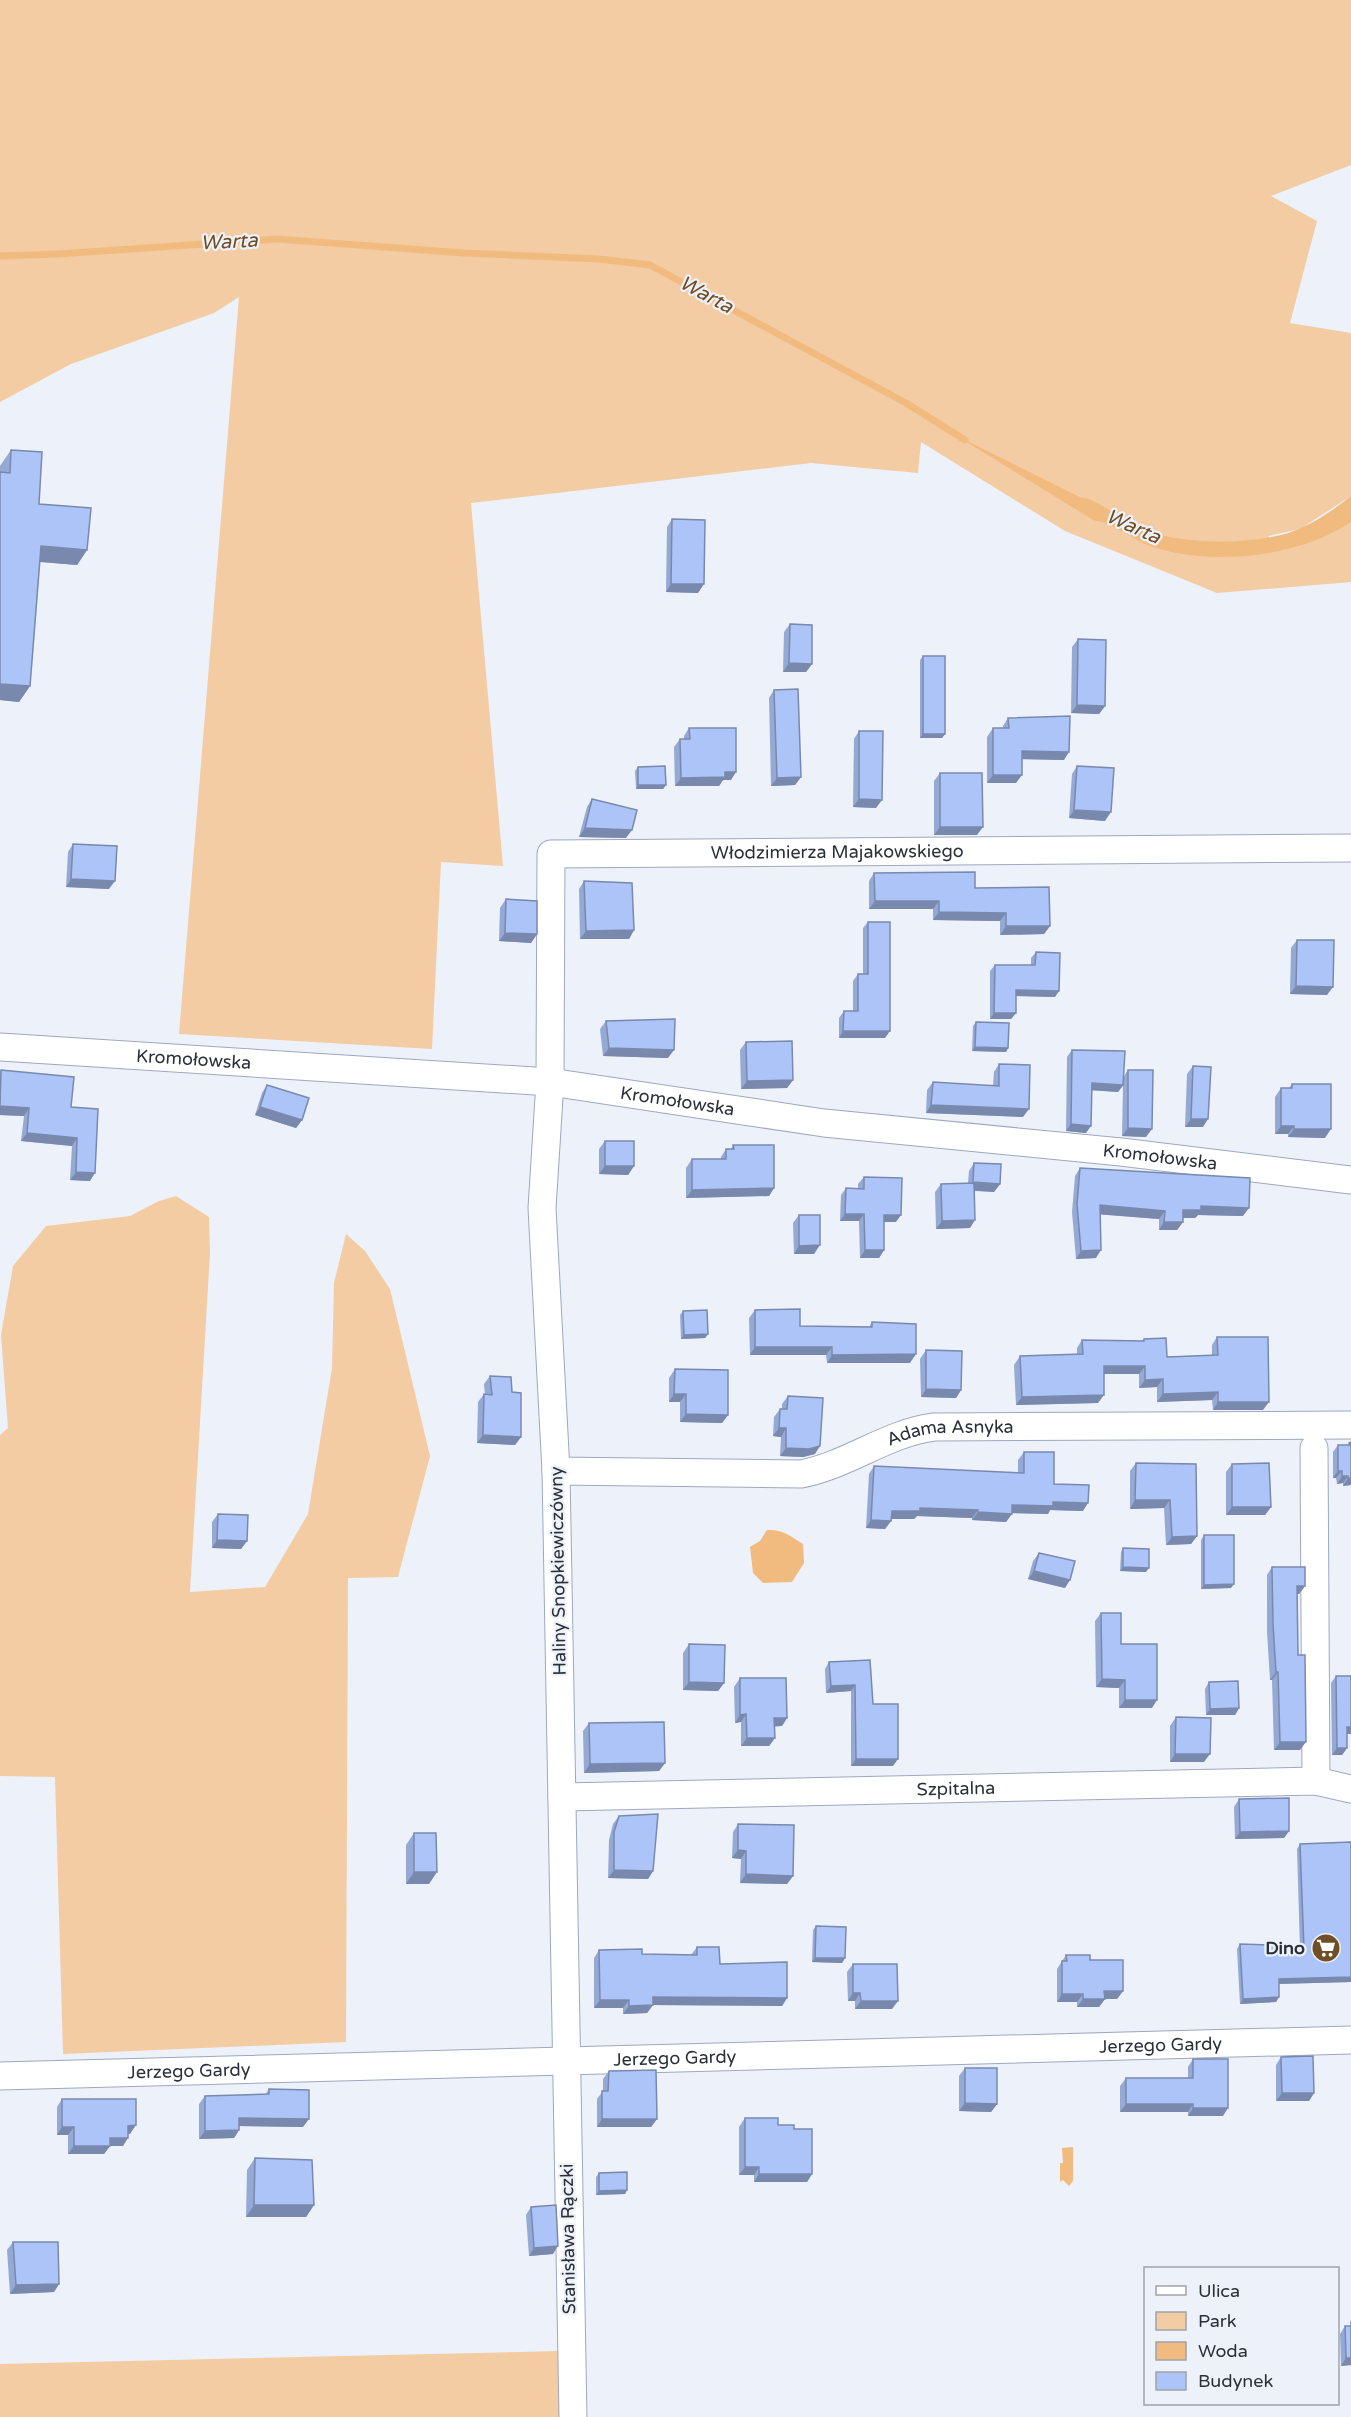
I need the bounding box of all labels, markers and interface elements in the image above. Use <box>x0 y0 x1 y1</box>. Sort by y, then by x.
water label: Warta <box>200 228 259 255</box>
water label: Warta <box>675 271 738 319</box>
water label: Warta <box>1102 504 1165 550</box>
street label: Włodzimierza Majakowskiego <box>711 840 964 864</box>
street label: Kromołowska <box>135 1045 252 1074</box>
street label: Kromołowska <box>619 1082 736 1120</box>
street label: Kromołowska <box>1102 1139 1219 1175</box>
street label: Adama Asnyka <box>883 1416 1014 1451</box>
street label: Haliny Snopkiewiczówny <box>545 1466 571 1676</box>
street label: Szpitalna <box>916 1777 995 1800</box>
supermarket icon: Dino <box>1310 1932 1342 1964</box>
place label: Dino <box>1265 1937 1305 1959</box>
street label: Jerzego Gardy <box>1099 2032 1223 2058</box>
street label: Jerzego Gardy <box>613 2045 737 2071</box>
street label: Jerzego Gardy <box>127 2058 251 2084</box>
street label: Stanisława Rączki <box>556 2163 580 2315</box>
legend <box>1144 2267 1339 2405</box>
text: Ulica <box>1198 2280 1240 2302</box>
text: Park <box>1198 2310 1237 2332</box>
text: Woda <box>1198 2340 1248 2362</box>
text: Budynek <box>1198 2370 1273 2392</box>

